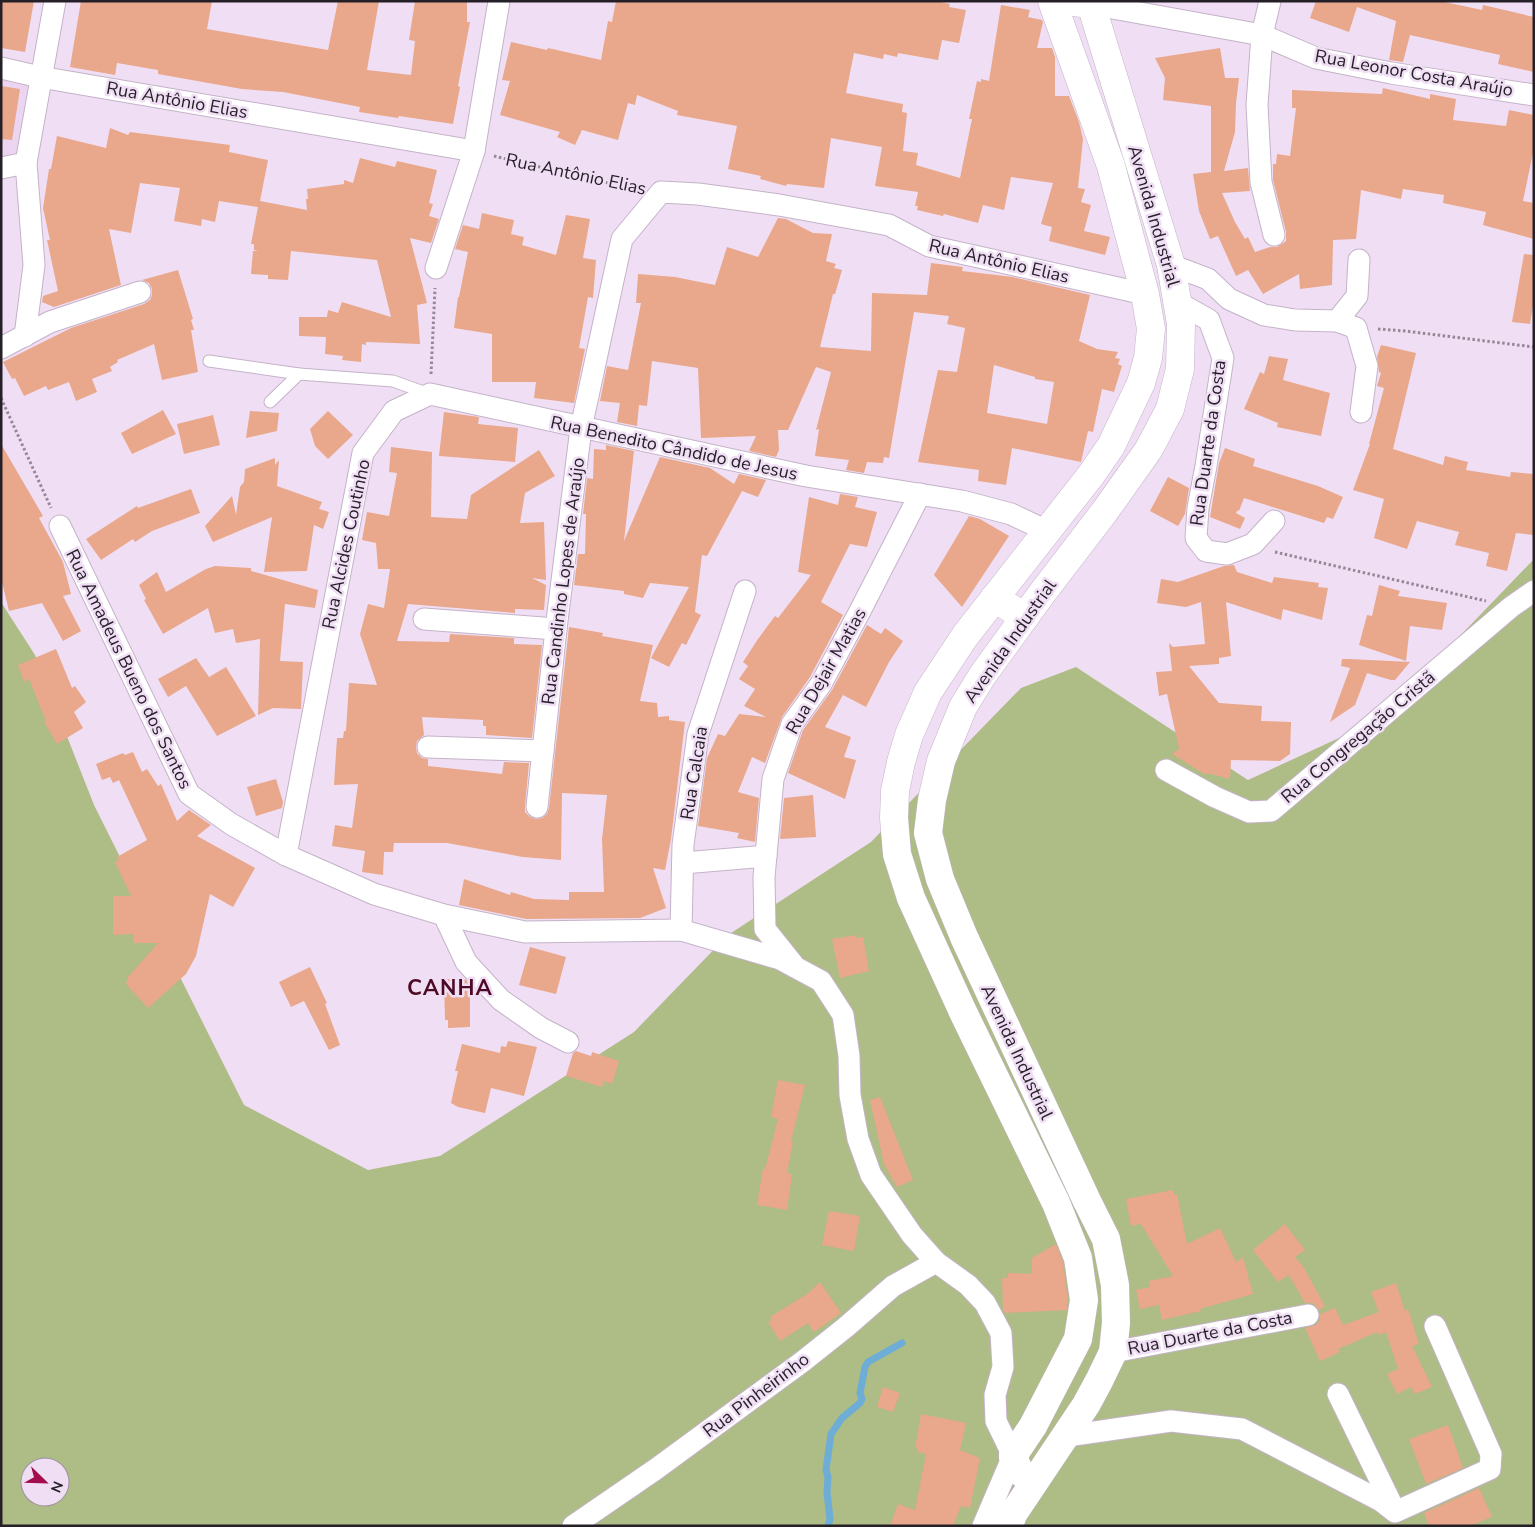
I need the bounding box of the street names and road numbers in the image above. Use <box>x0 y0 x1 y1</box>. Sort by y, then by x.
street label: Rua Leonor Costa Araújo <box>1313 44 1515 102</box>
street label: Rua Antônio Elias <box>104 76 250 124</box>
street label: Avenida Industrial <box>1122 142 1186 290</box>
street label: Rua Antônio Elias <box>504 147 648 201</box>
street label: Rua Antônio Elias <box>927 233 1071 289</box>
street label: Rua Duarte da Costa <box>1184 359 1232 527</box>
street label: Rua Benedito Cândido de Jesus <box>548 410 800 486</box>
street label: Rua Candinho Lopes de Araújo <box>536 456 590 706</box>
street label: Rua Alcides Coutinho <box>316 457 376 631</box>
street label: Rua Amadeus Bueno dos Santos <box>60 545 198 793</box>
street label: Avenida Industrial <box>958 574 1062 708</box>
street label: Rua Dejair Matias <box>780 604 872 738</box>
street label: Rua Congregação Cristã <box>1276 665 1440 809</box>
street label: Rua Calcaia <box>675 724 713 822</box>
street label: Avenida Industrial <box>975 981 1059 1124</box>
street label: Rua Duarte da Costa <box>1126 1305 1294 1361</box>
street label: Rua Pinheirinho <box>698 1347 814 1443</box>

